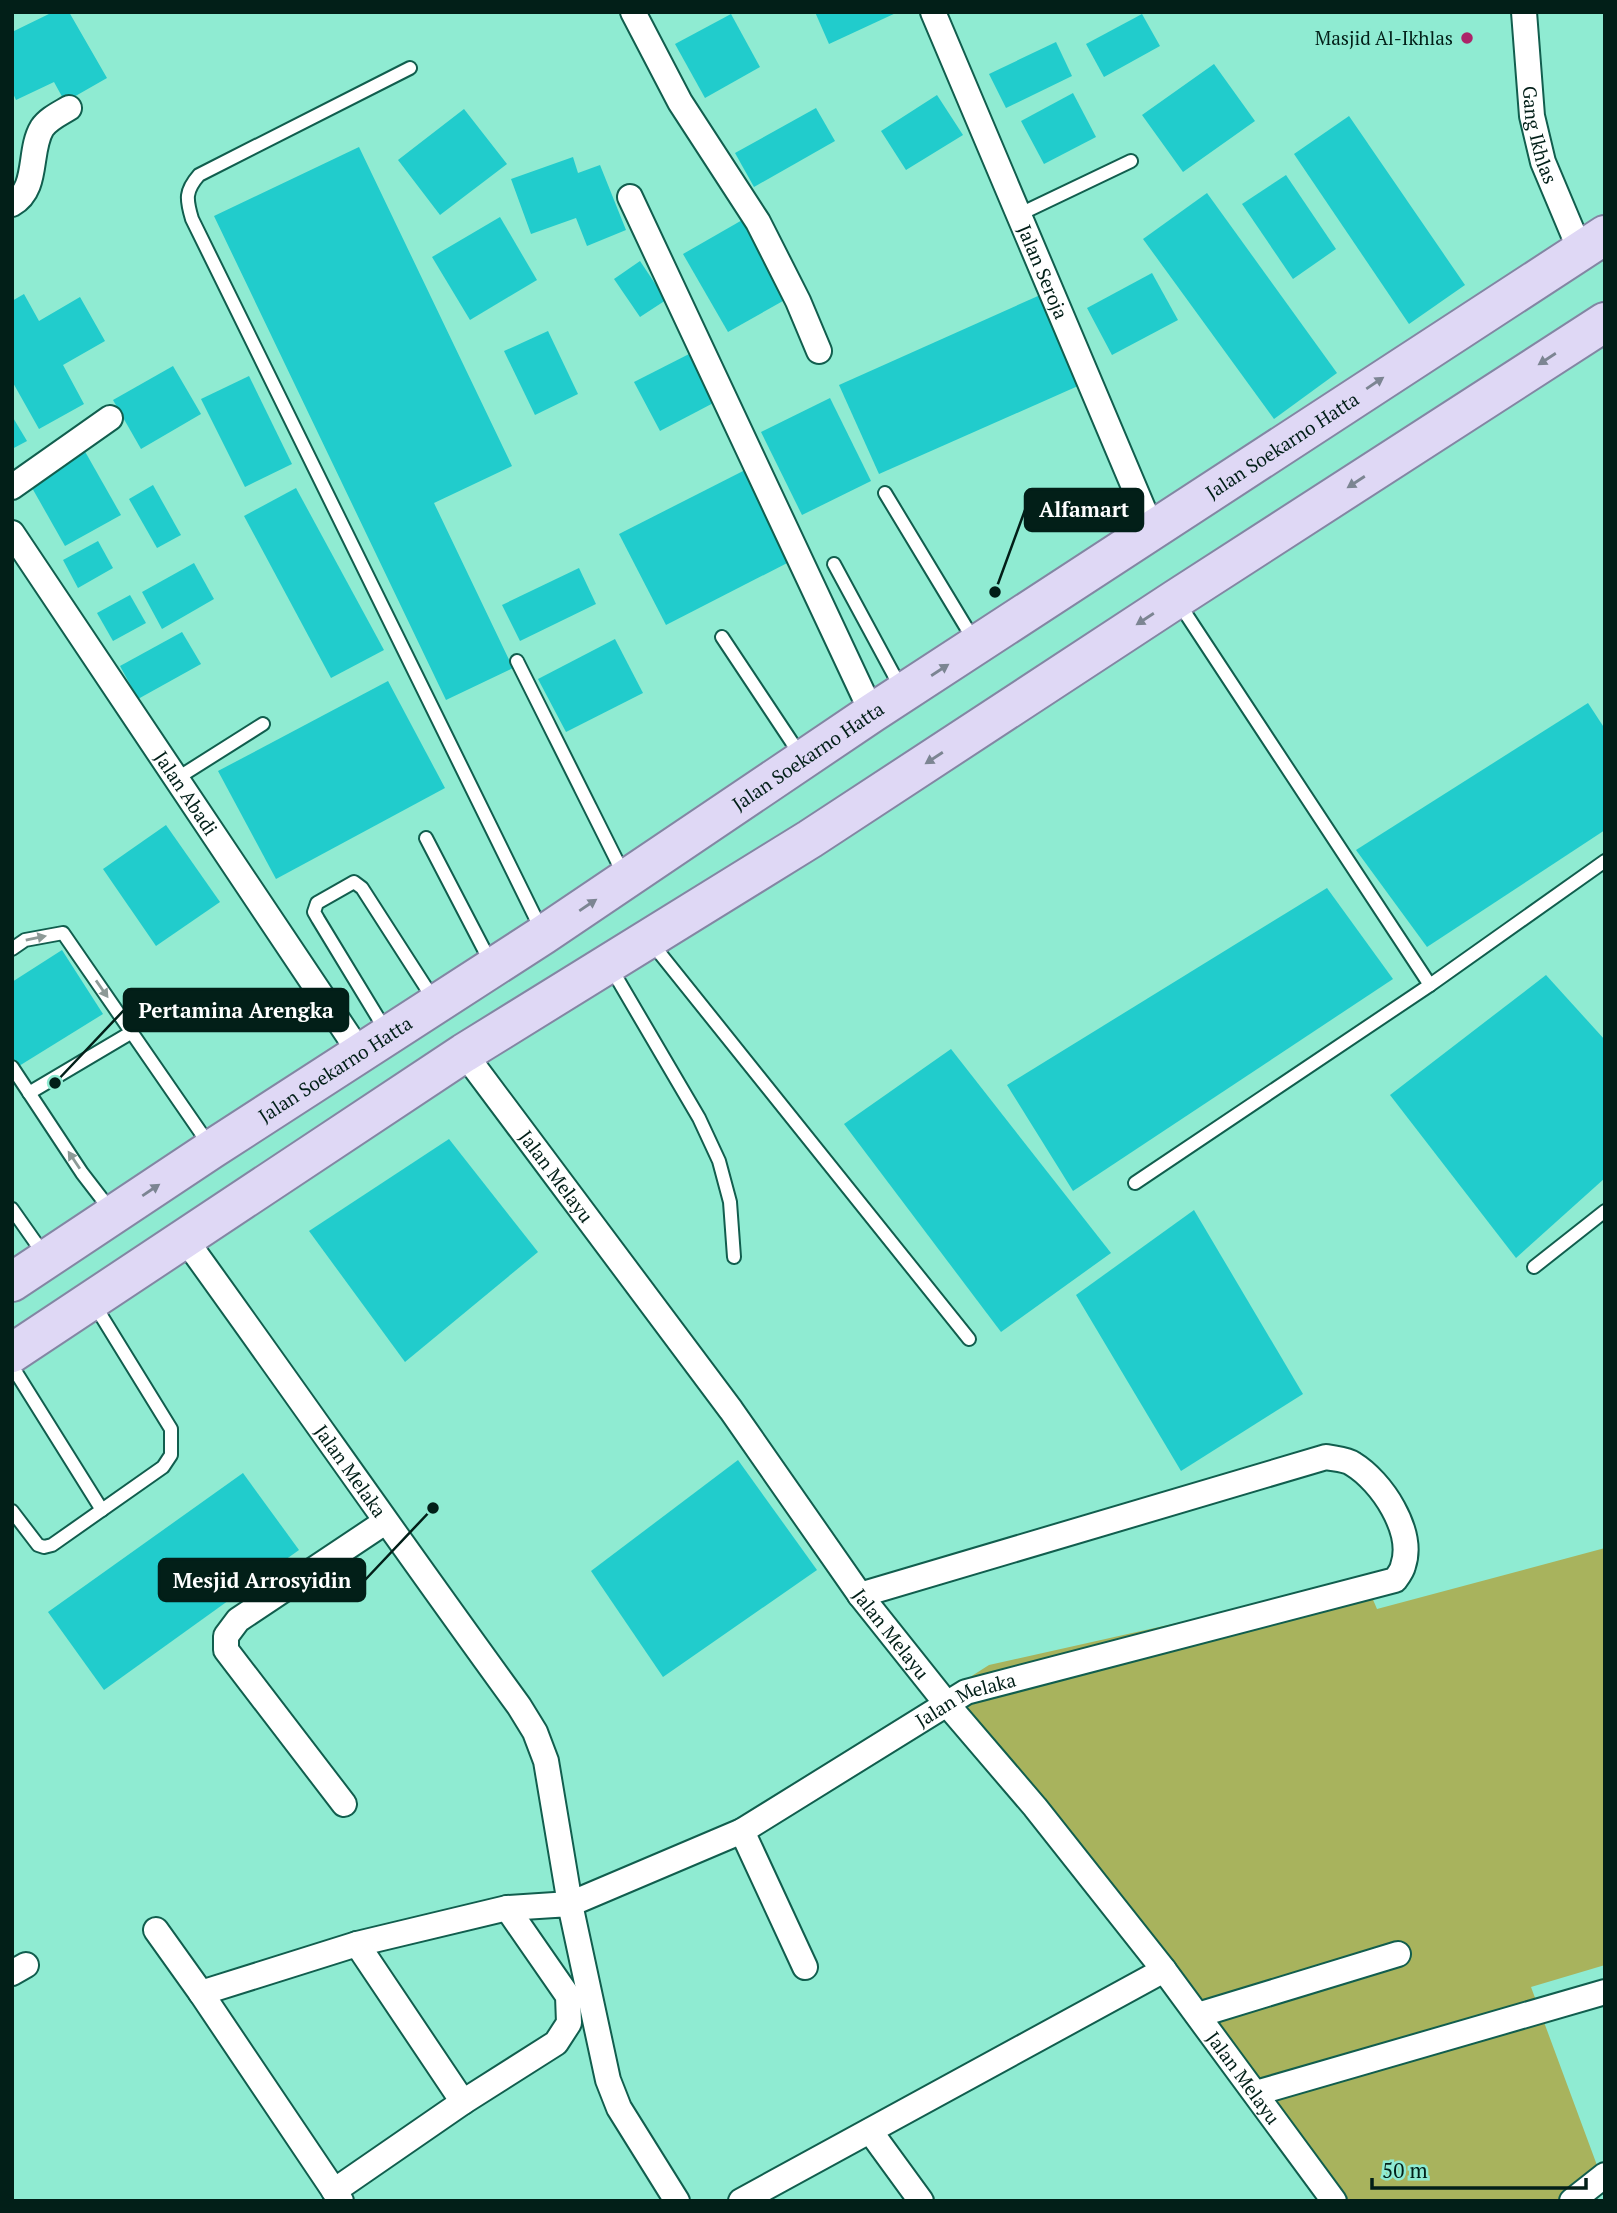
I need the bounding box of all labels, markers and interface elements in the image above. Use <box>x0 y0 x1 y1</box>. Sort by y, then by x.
place label: Masjid Al-Ikhlas <box>1315 25 1453 50</box>
marker: Masjid Al-Ikhlas <box>1459 30 1475 46</box>
street label: Gang Ikhlas <box>1518 85 1564 187</box>
street label: Jalan Seroja <box>1012 221 1074 323</box>
one-way arrow <box>1538 352 1557 365</box>
one-way arrow <box>1366 377 1385 390</box>
street label: Jalan Soekarno Hatta <box>1201 386 1364 504</box>
one-way arrow <box>1347 476 1366 489</box>
callout: Alfamart <box>1025 489 1143 531</box>
text: Alfamart <box>1039 495 1130 523</box>
one-way arrow <box>1135 612 1154 625</box>
one-way arrow <box>930 663 949 676</box>
street label: Jalan Soekarno Hatta <box>727 695 889 816</box>
street label: Jalan Abadi <box>149 746 224 840</box>
one-way arrow <box>924 751 944 764</box>
one-way arrow <box>578 899 597 912</box>
one-way arrow <box>26 933 48 944</box>
one-way arrow <box>95 980 109 998</box>
callout: Pertamina Arengka <box>124 989 348 1031</box>
text: Pertamina Arengka <box>138 996 334 1024</box>
street label: Jalan Soekarno Hatta <box>254 1010 417 1128</box>
street label: Jalan Melayu <box>514 1125 599 1227</box>
one-way arrow <box>67 1151 81 1169</box>
one-way arrow <box>142 1183 160 1197</box>
street label: Jalan Melaka <box>309 1419 393 1522</box>
callout: Mesjid Arrosyidin <box>159 1559 365 1601</box>
text: Mesjid Arrosyidin <box>173 1566 352 1594</box>
street label: Jalan Melayu <box>847 1583 935 1684</box>
street label: Jalan Melaka <box>910 1666 1019 1732</box>
street label: Jalan Melayu <box>1201 2026 1286 2129</box>
scale bar <box>1372 2146 1586 2190</box>
text: 50 m <box>1382 2156 1428 2184</box>

